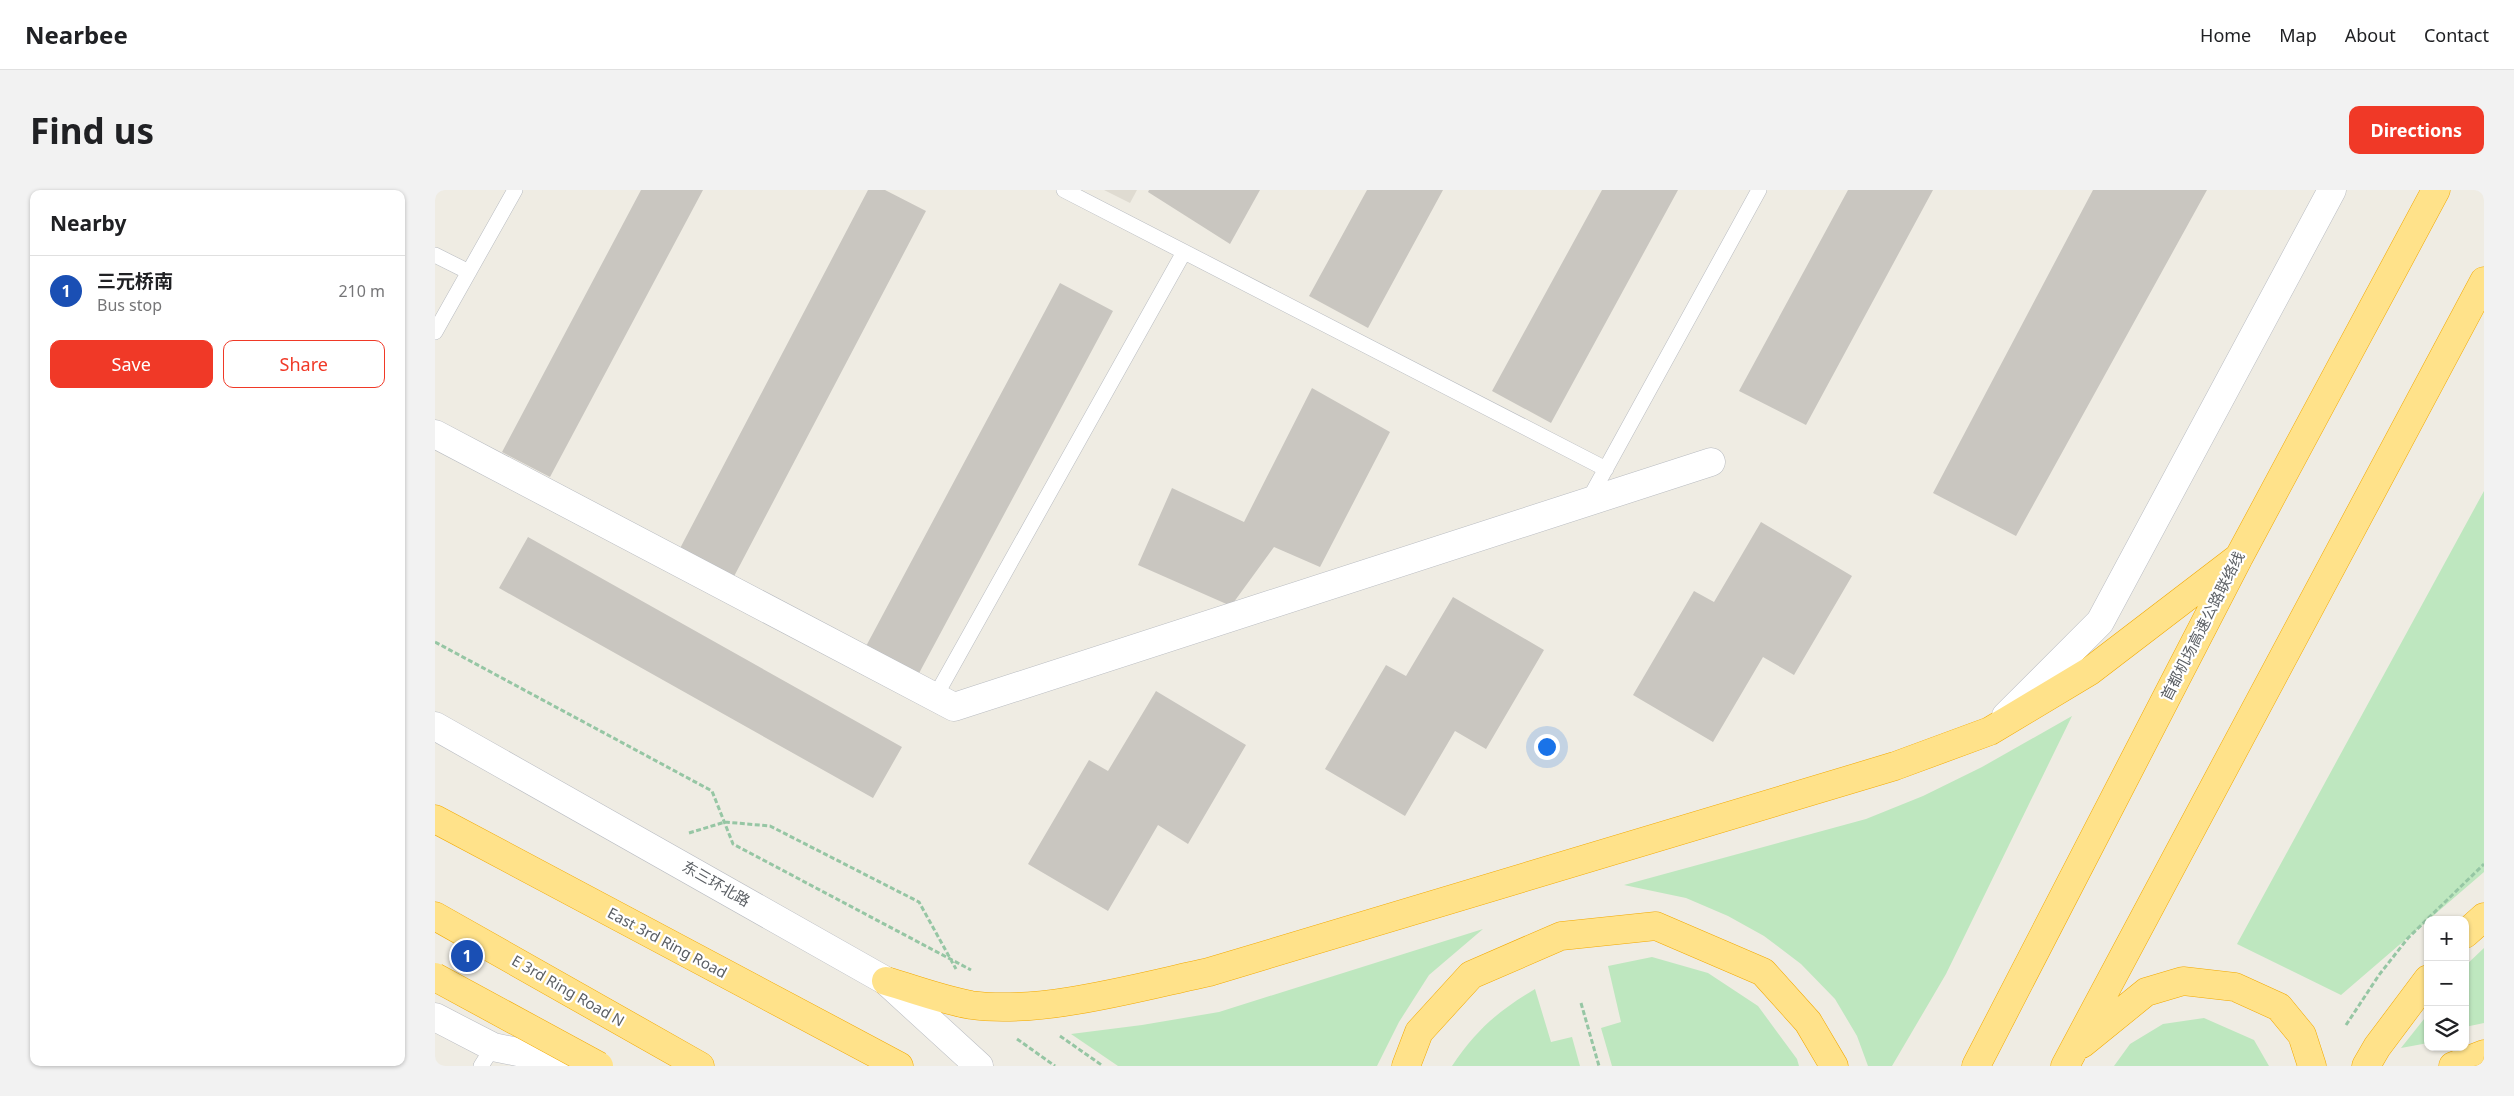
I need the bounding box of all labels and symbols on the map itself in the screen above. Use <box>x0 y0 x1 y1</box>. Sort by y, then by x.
street label: 首都机场高速公路联络线 <box>2156 547 2248 704</box>
your location <box>1534 734 1560 760</box>
street label: 东三环北路 <box>679 856 754 911</box>
street label: East 3rd Ring Road <box>604 902 731 982</box>
pin: 1 <box>451 937 483 975</box>
street label: E 3rd Ring Road N <box>509 950 628 1030</box>

